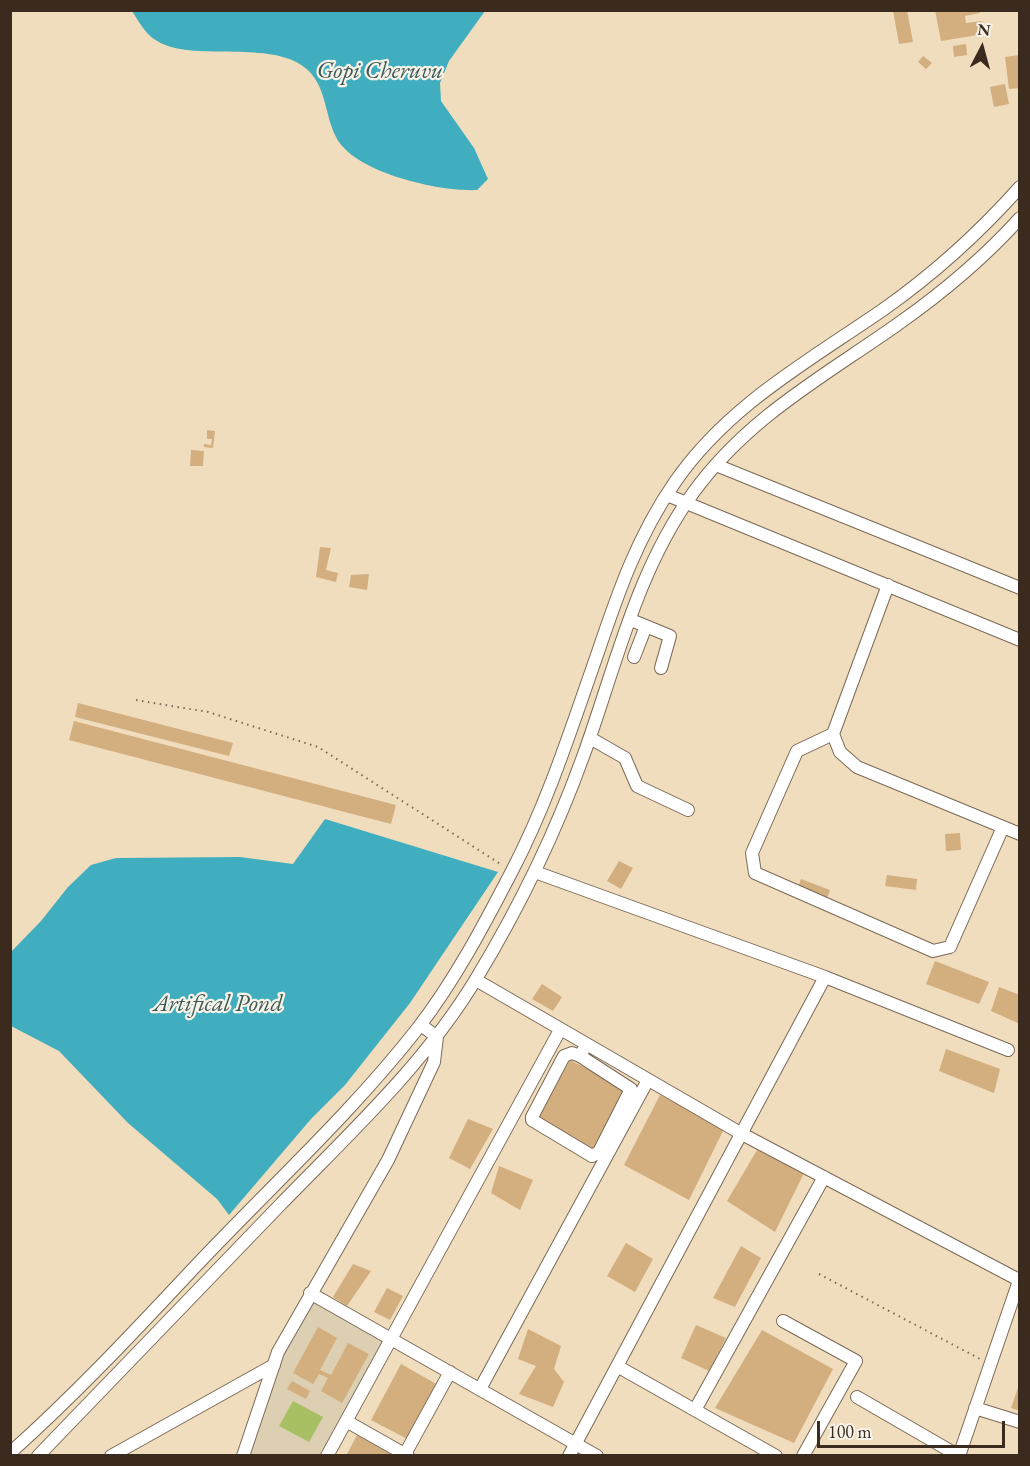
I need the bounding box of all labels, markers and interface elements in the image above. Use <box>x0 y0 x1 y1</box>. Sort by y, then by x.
north arrow <box>952 18 1012 78</box>
text: N <box>976 18 991 41</box>
water label: Gopi Cheruvu <box>317 57 443 85</box>
water label: Artifical Pond <box>153 990 283 1018</box>
scale bar <box>820 1409 1008 1447</box>
text: 100 m <box>828 1420 872 1443</box>

